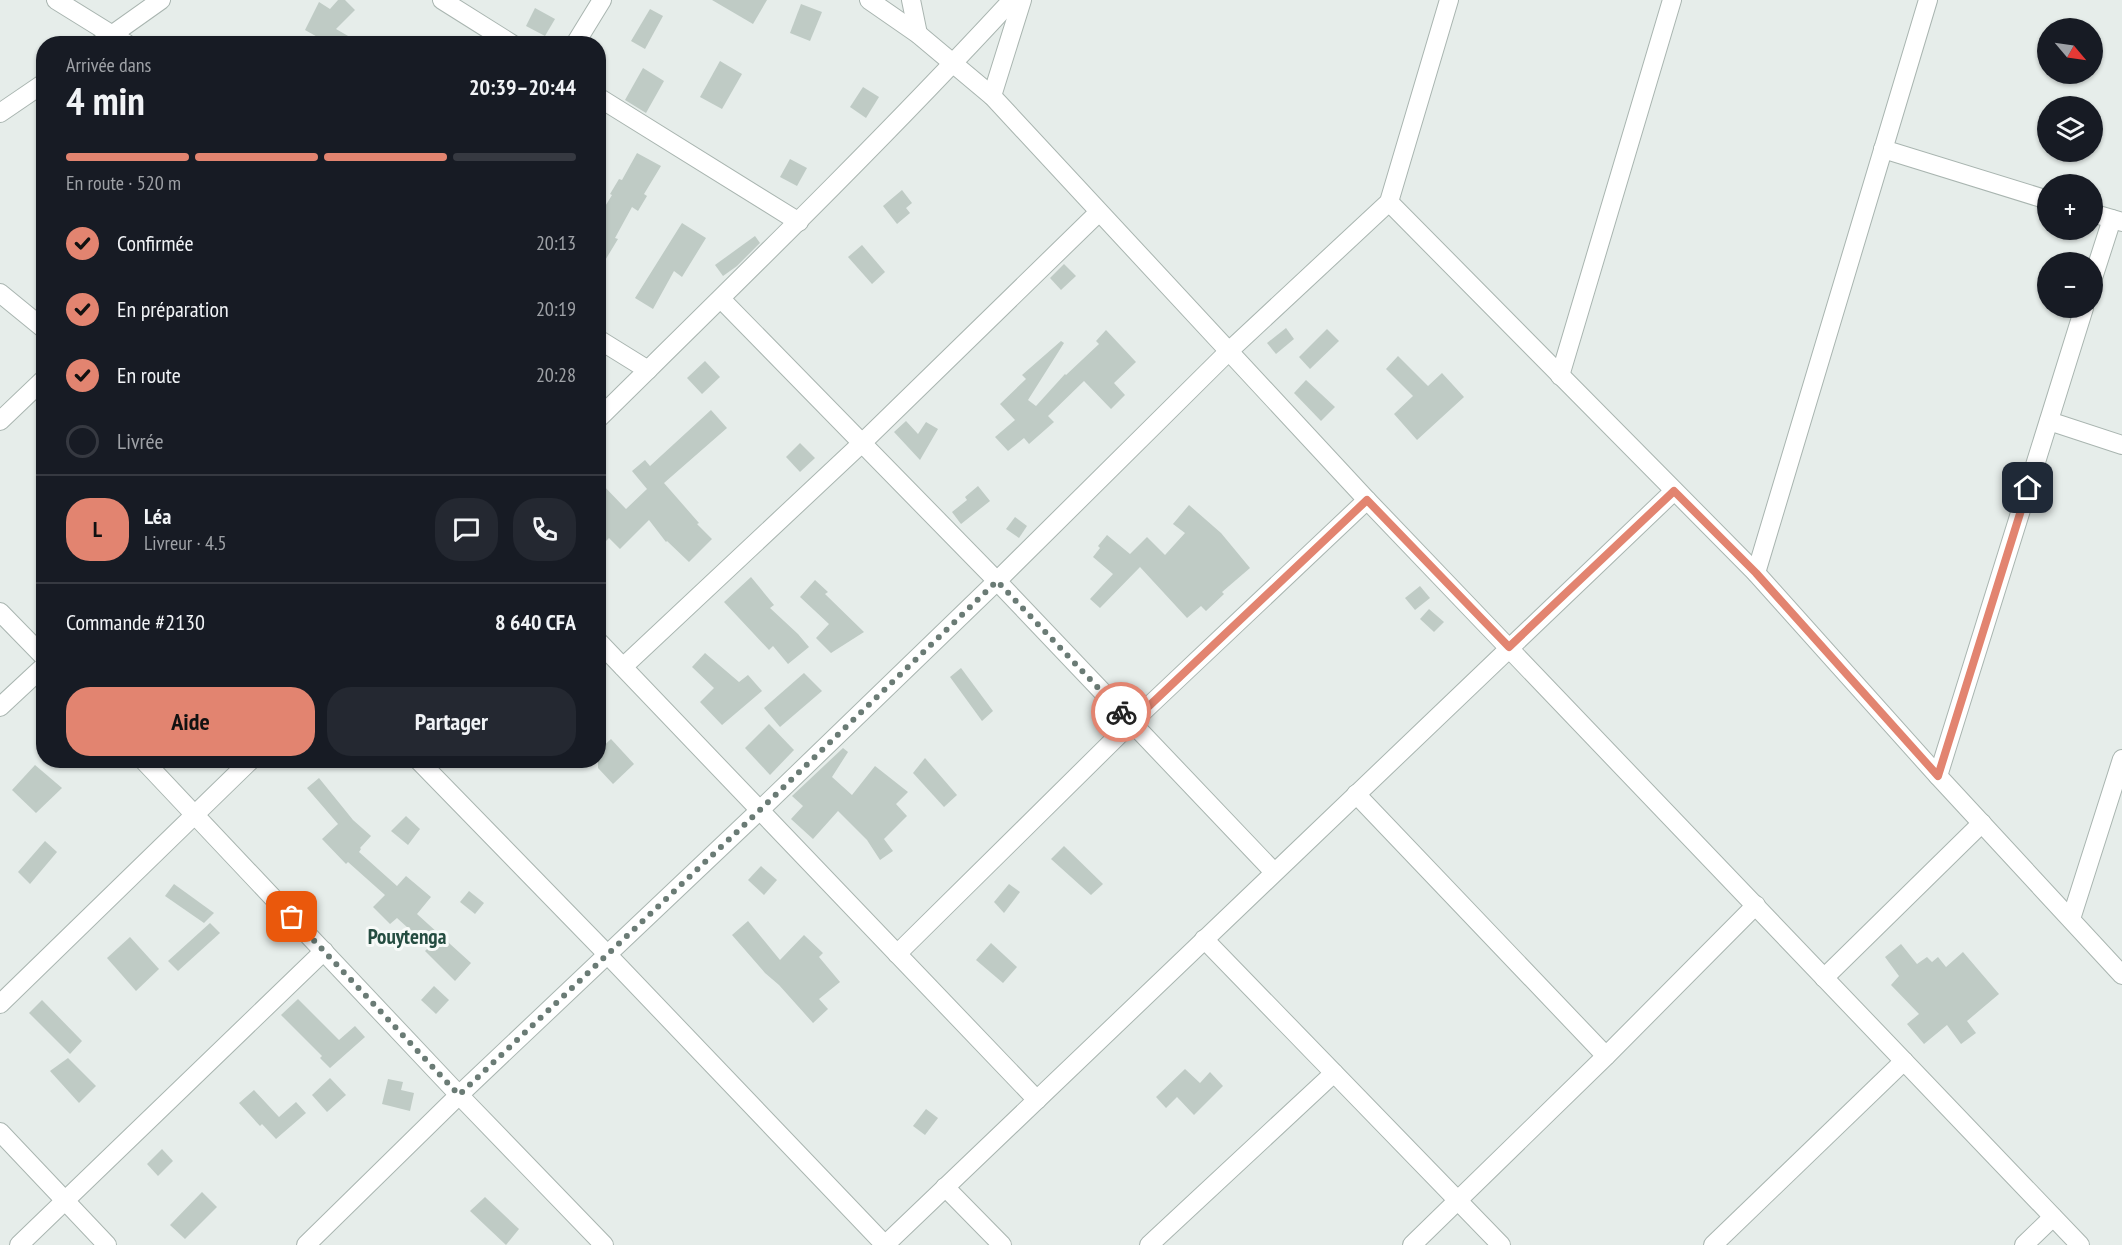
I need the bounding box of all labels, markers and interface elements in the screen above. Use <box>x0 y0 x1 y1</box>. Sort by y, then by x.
north arrow <box>2037 18 2103 84</box>
map controls <box>2037 18 2103 318</box>
text: Arrivée dans <box>66 52 151 78</box>
text: 20:39–20:44 <box>469 73 576 101</box>
text: 4 min <box>66 75 145 126</box>
button: layers <box>2037 96 2103 162</box>
text: En route · 520 m <box>66 170 181 196</box>
button: + <box>2037 174 2103 240</box>
icon: check <box>66 227 99 260</box>
text: Confirmée <box>117 229 194 257</box>
text: 20:13 <box>536 230 576 256</box>
button: − <box>2037 252 2103 318</box>
icon: check <box>66 293 99 326</box>
text: En préparation <box>117 295 229 323</box>
text: 20:19 <box>536 296 576 322</box>
icon: check <box>66 359 99 392</box>
text: En route <box>117 361 181 389</box>
text: 20:28 <box>536 362 576 388</box>
text: Livrée <box>117 427 163 455</box>
pin <box>2002 462 2053 513</box>
icon: home <box>2011 471 2044 504</box>
button: chat <box>435 498 498 561</box>
button: phone <box>513 498 576 561</box>
text: Léa <box>144 502 171 530</box>
text: L <box>93 515 102 543</box>
text: Livreur · 4.5 <box>144 530 227 556</box>
text: Commande #2130 <box>66 608 205 636</box>
text: 8 640 CFA <box>495 608 576 636</box>
courier <box>1091 682 1151 742</box>
button: Aide <box>66 687 315 756</box>
button: Partager <box>327 687 576 756</box>
icon: bike <box>1105 696 1138 729</box>
pin <box>266 891 317 942</box>
icon: bag <box>275 900 308 933</box>
district label: Pouytenga <box>368 923 447 950</box>

